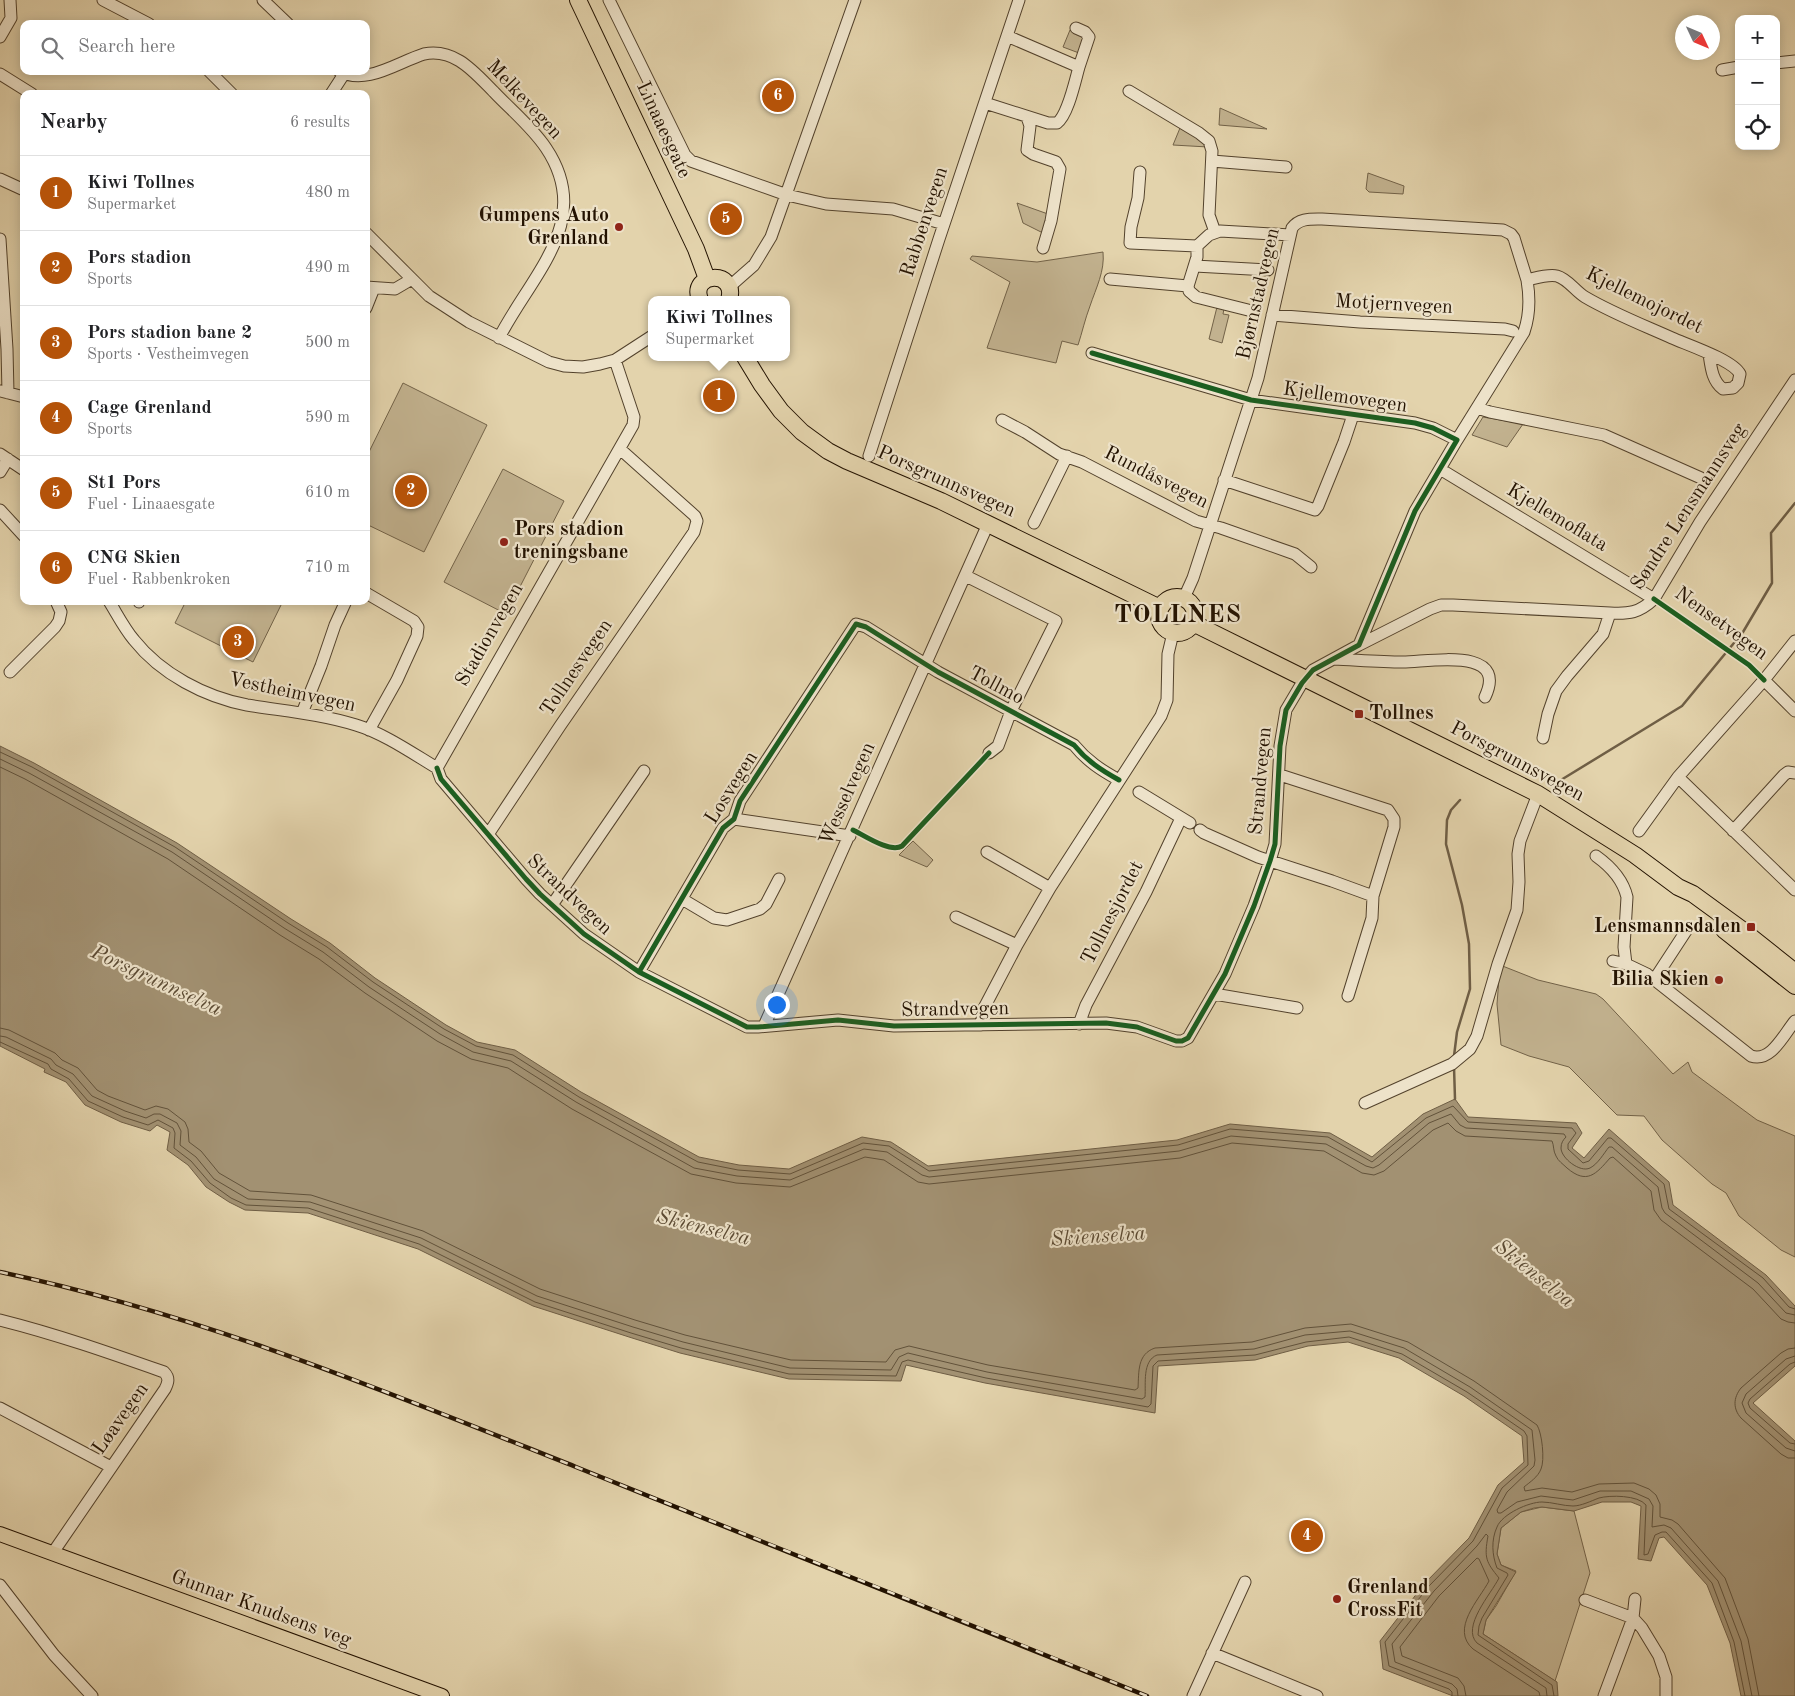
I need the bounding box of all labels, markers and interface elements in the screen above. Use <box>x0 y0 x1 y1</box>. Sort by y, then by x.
north arrow <box>1675 15 1720 60</box>
map controls <box>1735 15 1780 150</box>
button: + <box>1735 15 1780 60</box>
search box <box>20 20 370 75</box>
icon: search <box>38 34 66 62</box>
text: Search here <box>78 38 175 57</box>
street label: Melkevegen <box>482 56 566 144</box>
button: − <box>1735 60 1780 105</box>
pin: 6 <box>762 77 794 115</box>
street label: Linaaesgate <box>632 79 694 181</box>
button: locate <box>1735 105 1780 150</box>
text: Nearby <box>40 112 108 133</box>
text: 6 results <box>290 115 350 131</box>
street label: Rabbenvegen <box>898 164 952 279</box>
text: Kiwi Tollnes <box>87 174 194 193</box>
text: 1 <box>51 185 61 201</box>
text: 480 m <box>305 185 350 201</box>
text: Supermarket <box>87 197 176 213</box>
pin: 5 <box>710 200 742 238</box>
place label: Gumpens Auto Grenland <box>479 206 609 249</box>
marker: Gumpens Auto Grenland <box>613 221 625 233</box>
street label: Bjørnstadvegen <box>1234 226 1284 362</box>
text: Pors stadion <box>87 249 191 268</box>
text: 2 <box>51 260 61 276</box>
text: 490 m <box>305 260 350 276</box>
street label: Kjellemojordet <box>1582 264 1706 338</box>
text: Sports <box>87 272 132 288</box>
street label: Motjernvegen <box>1335 292 1454 318</box>
popup <box>648 296 790 361</box>
text: Kiwi Tollnes <box>665 309 773 328</box>
text: Pors stadion bane 2 <box>87 324 252 343</box>
text: Supermarket <box>665 332 754 348</box>
text: 3 <box>51 335 61 351</box>
text: 500 m <box>305 335 350 351</box>
text: Sports · Vestheimvegen <box>87 347 249 363</box>
pin: 1 <box>703 377 735 415</box>
street label: Kjellemovegen <box>1282 379 1409 417</box>
text: Cage Grenland <box>87 399 212 418</box>
text: 4 <box>51 410 61 426</box>
text: 590 m <box>305 410 350 426</box>
street label: Søndre Lensmannsveg <box>1628 420 1750 594</box>
text: Sports <box>87 422 132 438</box>
street label: Porsgrunnsvegen <box>874 443 1018 522</box>
street label: Rundåsvegen <box>1100 443 1212 513</box>
pin: 2 <box>395 472 427 510</box>
text: St1 Pors <box>87 474 160 493</box>
street label: Kjellemoflata <box>1503 480 1611 556</box>
text: 5 <box>51 485 61 501</box>
text: 610 m <box>305 485 350 501</box>
text: Fuel · Linaaesgate <box>87 497 215 513</box>
place label: Pors stadion treningsbane <box>514 520 629 563</box>
marker: Pors stadion treningsbane <box>498 536 510 548</box>
text: CNG Skien <box>87 549 181 568</box>
text: 6 <box>51 560 61 576</box>
text: 710 m <box>305 560 350 576</box>
text: Fuel · Rabbenkroken <box>87 572 230 588</box>
street label: Stadionvegen <box>452 580 528 690</box>
street label: Nensetvegen <box>1671 584 1772 665</box>
district label: TOLLNES <box>1114 603 1242 628</box>
street label: Tollnesvegen <box>537 616 617 720</box>
pin: 3 <box>222 623 254 661</box>
street label: Tollmo <box>965 663 1027 709</box>
street label: Vestheimvegen <box>227 670 358 716</box>
place label: Tollnes <box>1369 704 1434 724</box>
marker: Tollnes <box>1353 708 1365 720</box>
street label: Porsgrunnsvegen <box>1447 718 1588 806</box>
street label: Strandvegen <box>1246 726 1276 836</box>
street label: Wesselvegen <box>816 739 880 848</box>
street label: Losvegen <box>702 748 762 828</box>
street label: Strandvegen <box>523 851 616 939</box>
street label: Tollnesjordet <box>1078 858 1148 968</box>
place label: Lensmannsdalen <box>1594 917 1741 937</box>
marker: Lensmannsdalen <box>1745 921 1757 933</box>
water label: Porsgrunnselva <box>87 941 224 1020</box>
place label: Bilia Skien <box>1611 970 1709 990</box>
marker: Bilia Skien <box>1713 974 1725 986</box>
your location <box>764 992 790 1018</box>
street label: Strandvegen <box>901 999 1010 1021</box>
water label: Skienselva <box>654 1206 752 1250</box>
water label: Skienselva <box>1050 1223 1146 1251</box>
water label: Skienselva <box>1490 1236 1578 1312</box>
street label: Løavegen <box>89 1379 153 1458</box>
pin: 4 <box>1291 1517 1323 1555</box>
street label: Gunnar Knudsens veg <box>168 1567 354 1651</box>
place label: Grenland CrossFit <box>1347 1578 1429 1621</box>
marker: Grenland CrossFit <box>1331 1593 1343 1605</box>

